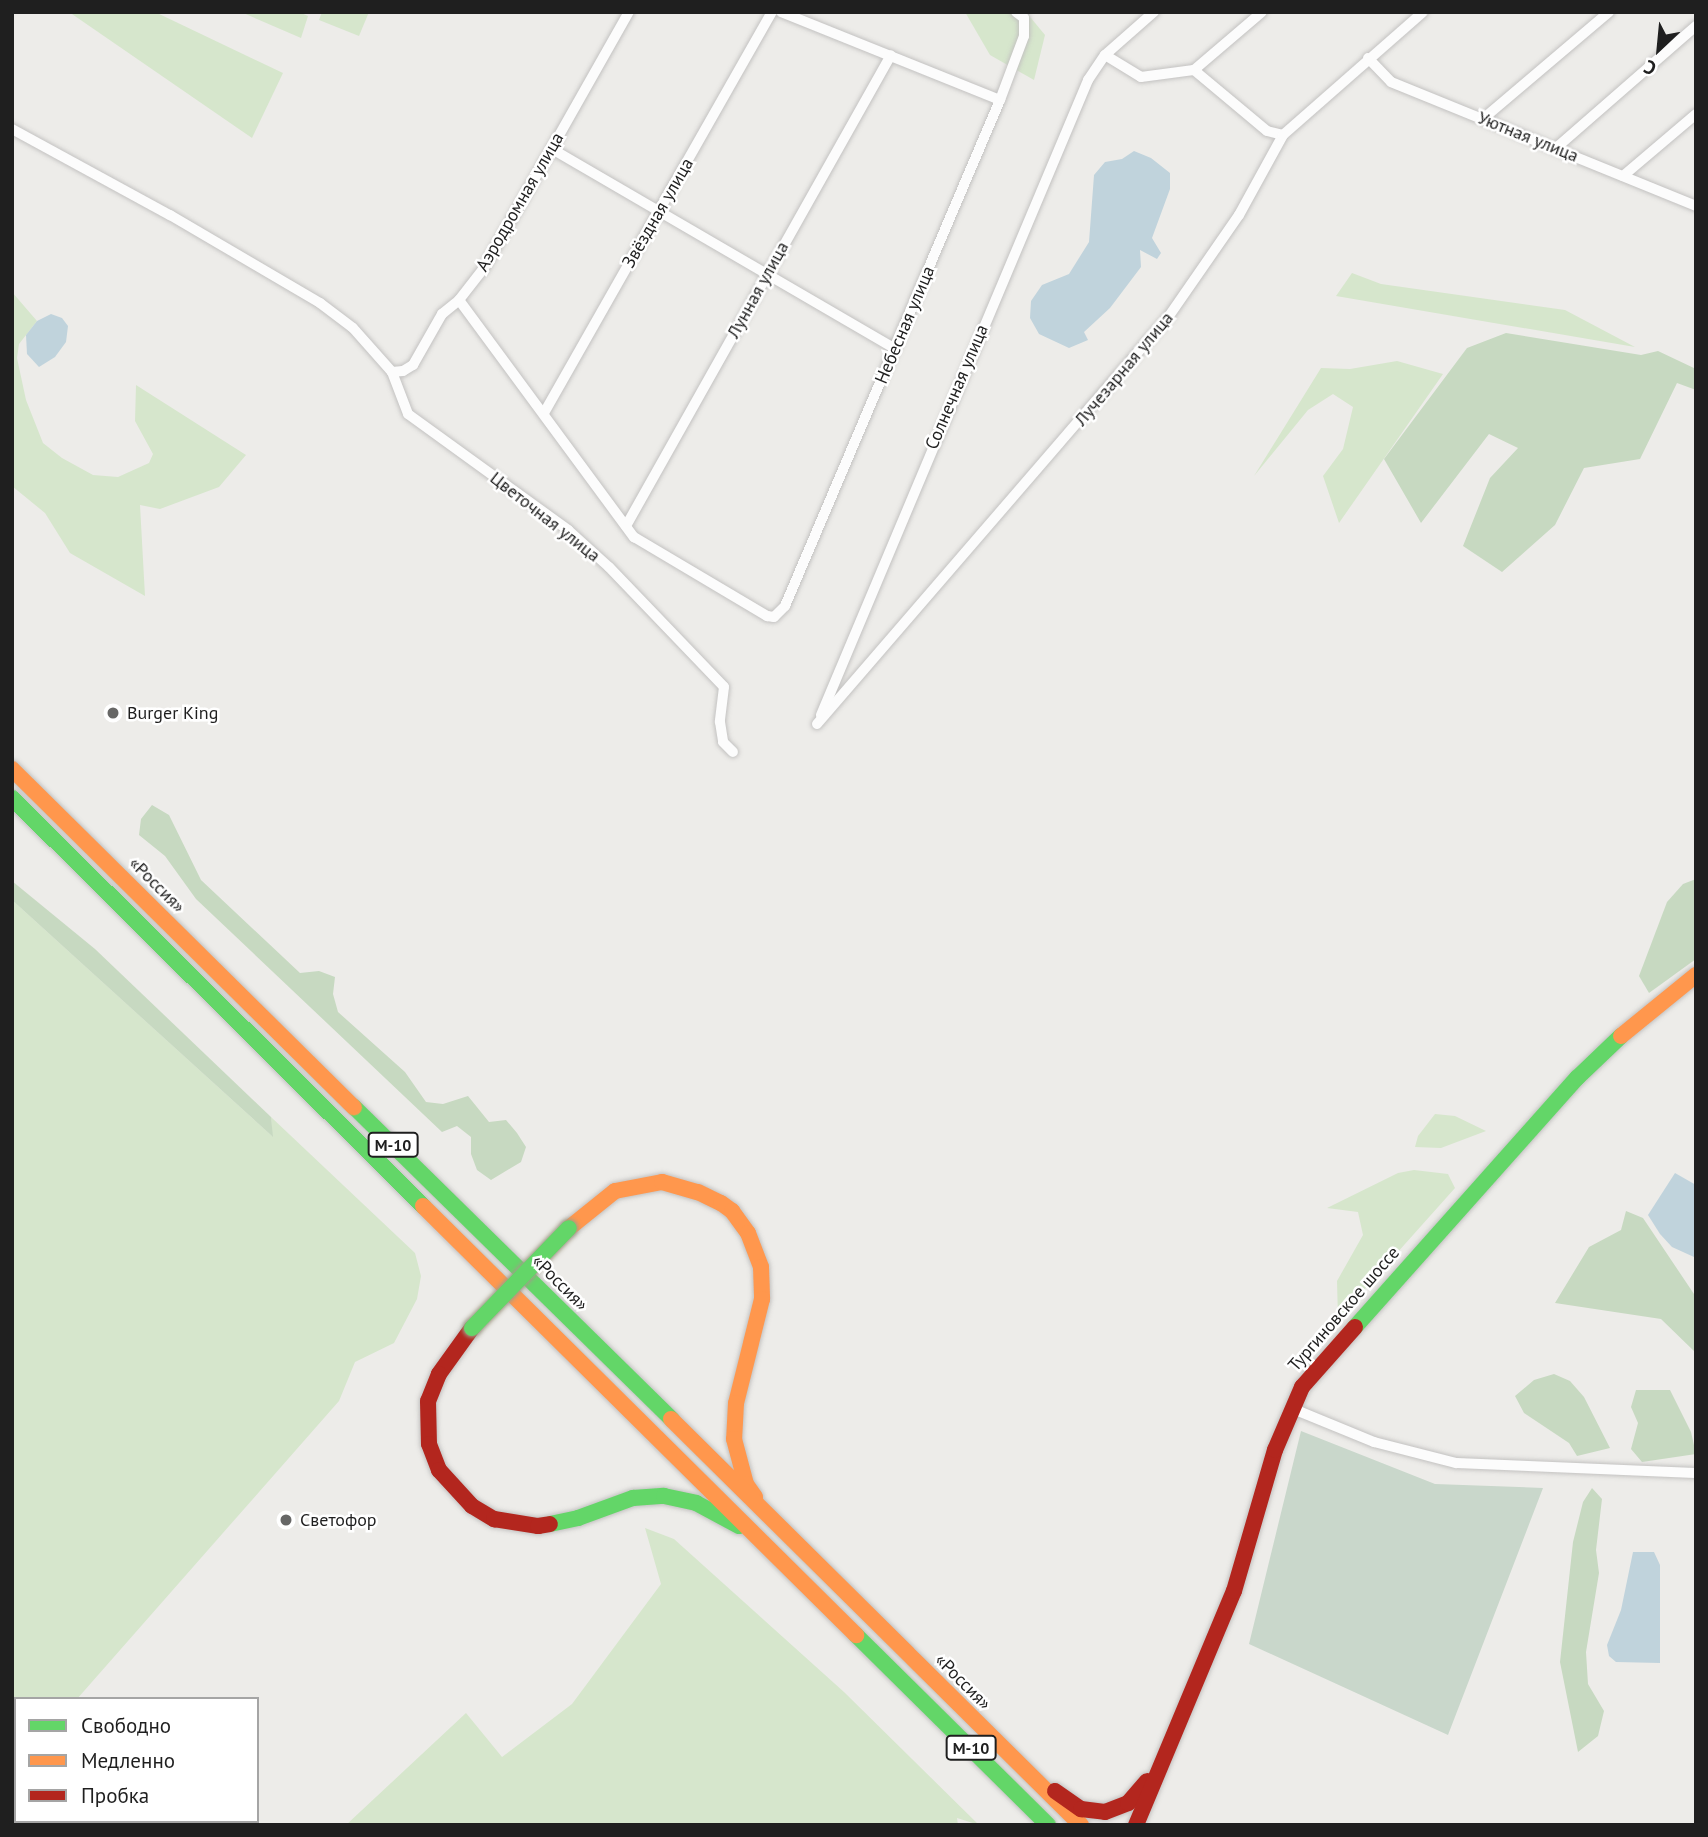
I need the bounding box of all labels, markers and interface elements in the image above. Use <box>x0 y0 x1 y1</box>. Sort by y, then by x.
north arrow <box>1624 14 1694 84</box>
text: С <box>1640 55 1660 81</box>
street label: Уютная улица <box>1475 107 1581 167</box>
street label: Аэродромная улица <box>471 129 569 275</box>
street label: Звёздная улица <box>618 154 698 272</box>
street label: Лунная улица <box>723 238 793 342</box>
street label: Небесная улица <box>870 263 940 387</box>
street label: Лучезарная улица <box>1070 308 1178 430</box>
street label: Солнечная улица <box>921 321 993 453</box>
street label: Цветочная улица <box>486 467 604 567</box>
place label: Burger King <box>127 702 218 724</box>
marker: Burger King <box>105 705 121 721</box>
street label: «Россия» <box>124 852 190 918</box>
road number: М-10 <box>367 1133 419 1158</box>
street label: Тургиновское шоссе <box>1284 1242 1404 1376</box>
street label: «Россия» <box>527 1250 593 1316</box>
place label: Светофор <box>300 1509 377 1531</box>
marker: Светофор <box>278 1512 294 1528</box>
street label: «Россия» <box>930 1649 996 1715</box>
legend <box>14 1697 259 1823</box>
text: Свободно <box>81 1712 171 1739</box>
road number: М-10 <box>945 1736 997 1760</box>
text: Медленно <box>81 1747 175 1774</box>
text: Пробка <box>81 1782 149 1809</box>

